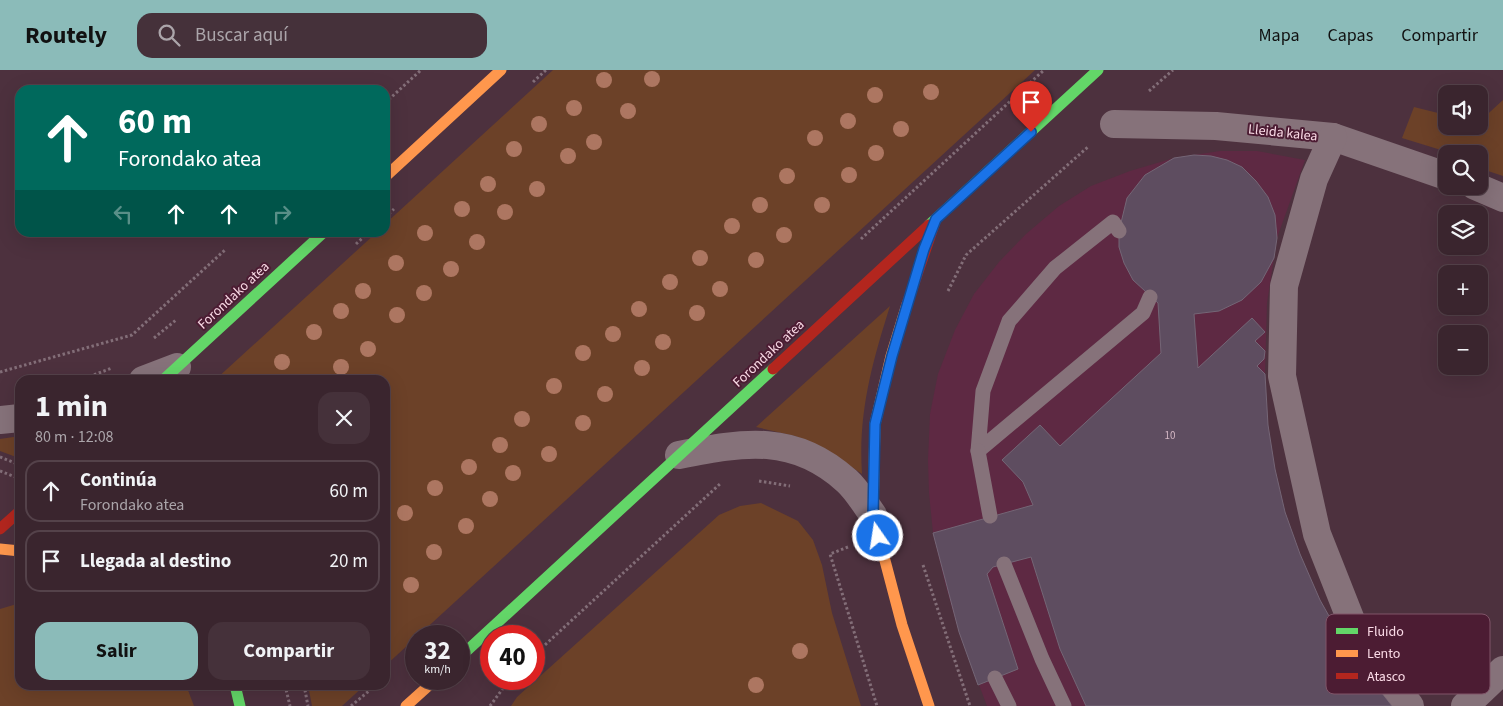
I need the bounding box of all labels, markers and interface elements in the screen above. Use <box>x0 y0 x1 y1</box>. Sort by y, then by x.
search box <box>137 13 487 58</box>
text: Routely <box>25 18 107 53</box>
icon: search <box>155 21 183 49</box>
text: Buscar aquí <box>195 22 288 49</box>
text: Mapa <box>1259 23 1300 48</box>
text: Capas <box>1328 23 1373 48</box>
text: Compartir <box>1401 23 1478 48</box>
pin <box>1010 81 1052 132</box>
map controls <box>1438 85 1488 375</box>
button: sound <box>1438 85 1488 135</box>
icon: arrive <box>1017 88 1045 116</box>
text: 60 m <box>118 97 192 147</box>
icon: ahead <box>35 105 100 170</box>
street label: Lleida kalea <box>1247 119 1319 147</box>
text: Forondako atea <box>118 143 262 175</box>
button: search <box>1438 145 1488 195</box>
icon: left <box>109 200 137 228</box>
icon: ahead <box>162 200 190 228</box>
icon: ahead <box>215 200 243 228</box>
icon: right <box>268 200 296 228</box>
button: layers <box>1438 205 1488 255</box>
street label: Forondako atea <box>193 257 274 334</box>
button: + <box>1438 265 1488 315</box>
street label: Forondako atea <box>728 315 809 392</box>
button: − <box>1438 325 1488 375</box>
text: 1 min <box>35 385 108 428</box>
button: close <box>318 392 370 444</box>
text: 80 m · 12:08 <box>35 426 114 448</box>
house number: 10 <box>1165 428 1175 443</box>
text: Continúa <box>80 467 157 494</box>
icon: ahead <box>37 477 65 505</box>
text: 60 m <box>330 478 368 505</box>
text: Forondako atea <box>80 494 184 516</box>
position arrow <box>851 509 903 561</box>
icon: arrive <box>37 547 65 575</box>
text: Llegada al destino <box>80 548 231 575</box>
text: 20 m <box>330 548 368 575</box>
legend <box>1326 614 1490 694</box>
button: Salir <box>35 622 198 680</box>
button: Compartir <box>208 622 370 680</box>
text: Fluido <box>1367 622 1404 642</box>
speed limit sign: 40 <box>480 625 545 690</box>
text: 32 <box>424 633 451 669</box>
text: Lento <box>1367 644 1400 664</box>
text: km/h <box>424 661 451 678</box>
text: Atasco <box>1367 667 1405 687</box>

